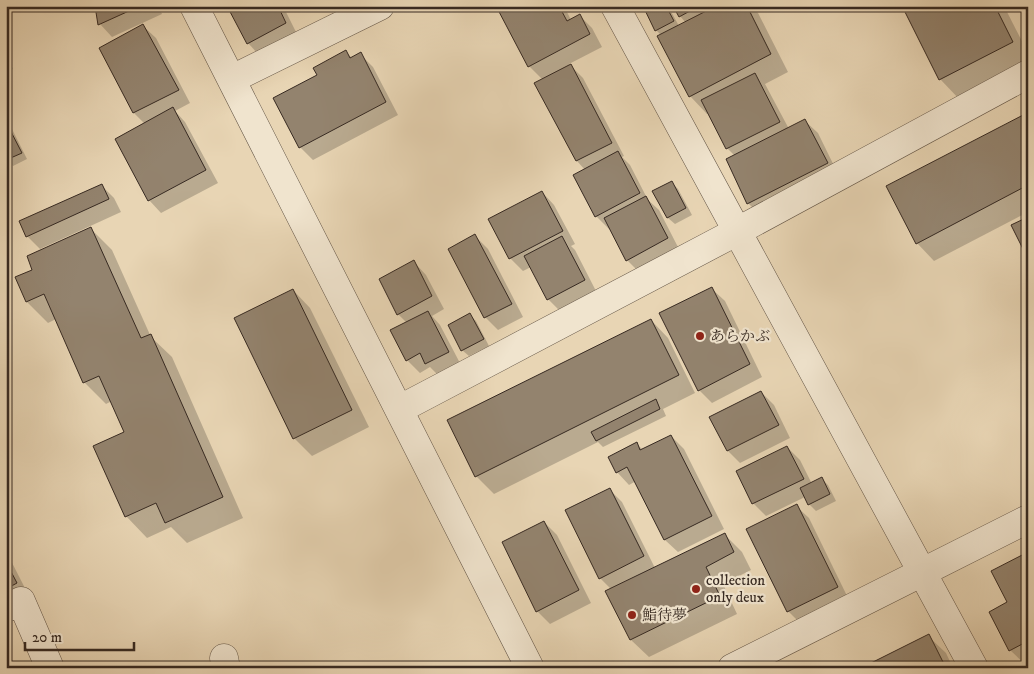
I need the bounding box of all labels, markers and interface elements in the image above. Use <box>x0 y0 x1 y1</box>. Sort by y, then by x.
place label: あらかぶ <box>710 327 770 346</box>
marker: あらかぶ <box>694 330 706 342</box>
place label: collection only deux <box>706 571 765 607</box>
marker: collection only deux <box>690 583 702 595</box>
place label: 鮨待夢 <box>642 606 687 625</box>
marker: 鮨待夢 <box>626 609 638 621</box>
scale bar <box>25 619 134 651</box>
text: 20 m <box>32 628 62 647</box>

